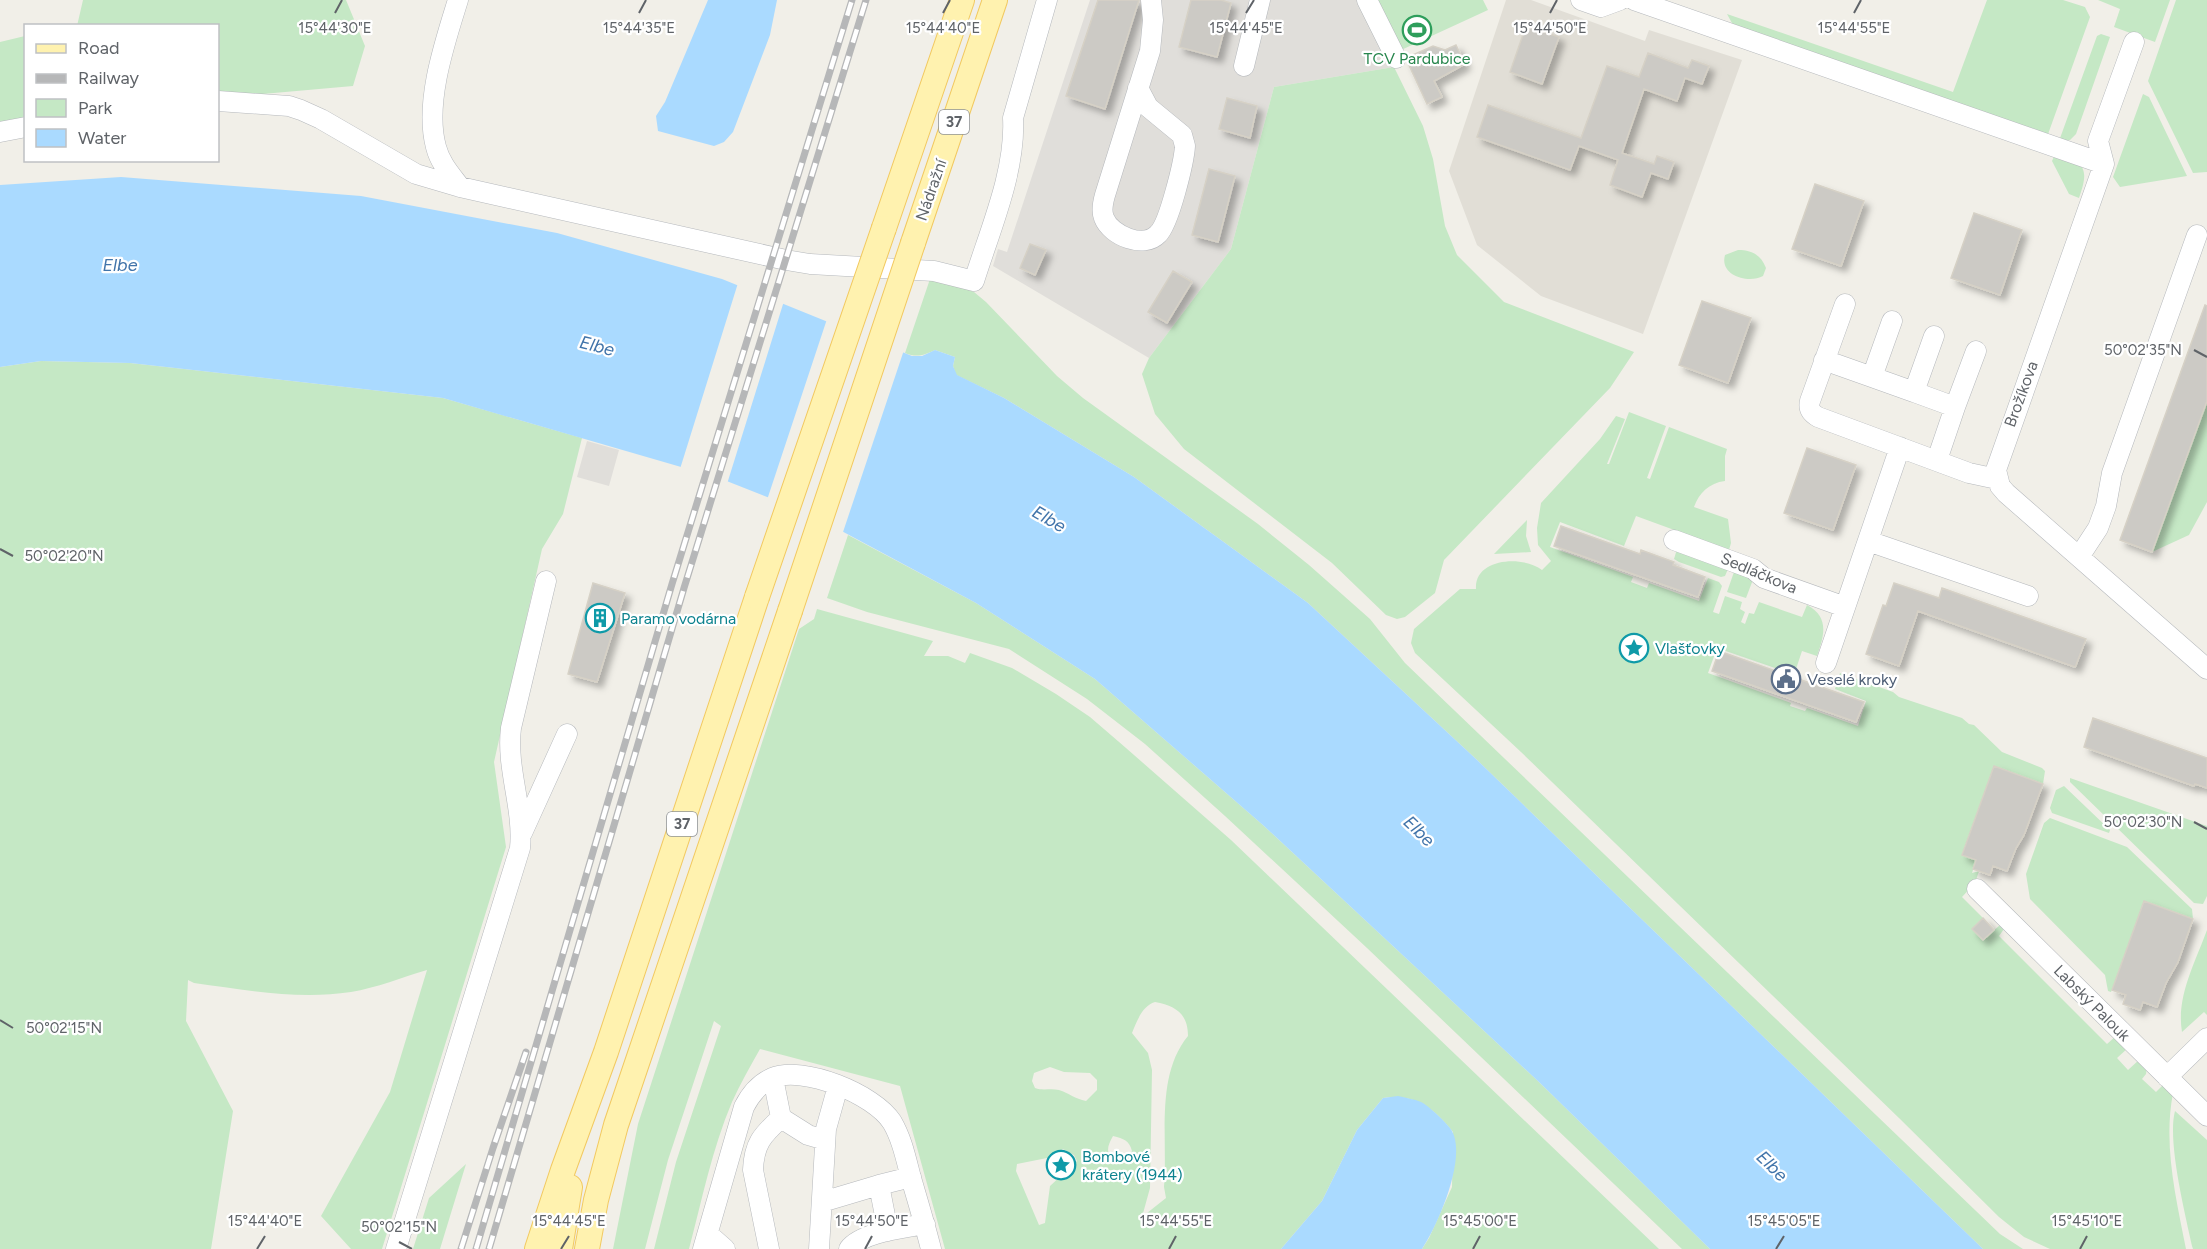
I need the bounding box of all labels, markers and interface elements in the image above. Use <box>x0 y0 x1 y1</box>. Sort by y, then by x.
sports icon: TCV Pardubice <box>1401 14 1433 46</box>
text: 15°44'30"E <box>298 19 372 37</box>
text: 15°44'35"E <box>603 19 675 37</box>
text: 15°44'40"E <box>906 19 980 37</box>
text: 15°44'45"E <box>1209 19 1283 37</box>
text: 15°44'50"E <box>1513 19 1587 37</box>
text: 15°44'55"E <box>1818 19 1890 37</box>
legend <box>24 24 219 162</box>
text: Road <box>78 37 119 59</box>
place label: TCV Pardubice <box>1364 49 1471 68</box>
text: Railway <box>78 67 140 89</box>
text: Park <box>78 97 113 119</box>
road number: 37 <box>939 110 969 134</box>
text: Water <box>78 127 126 149</box>
street label: Nádražní <box>912 155 951 223</box>
water label: Elbe <box>102 254 138 276</box>
water label: Elbe <box>577 331 617 361</box>
text: 50°02'35"N <box>2104 341 2182 359</box>
street label: Brožíkova <box>2000 358 2042 430</box>
water label: Elbe <box>1028 501 1070 537</box>
text: 50°02'20"N <box>24 547 104 565</box>
street label: Sedláčkova <box>1718 548 1800 598</box>
building icon: Paramo vodárna <box>584 602 616 634</box>
place label: Paramo vodárna <box>621 609 736 628</box>
place icon: Vlašťovky <box>1618 632 1650 664</box>
place label: Vlašťovky <box>1655 639 1726 658</box>
public building icon: Veselé kroky <box>1770 663 1802 695</box>
place label: Veselé kroky <box>1807 670 1898 689</box>
water label: Elbe <box>1399 811 1439 851</box>
road number: 37 <box>667 812 697 836</box>
text: 50°02'30"N <box>2104 813 2182 831</box>
street label: Labský Palouk <box>2050 961 2134 1045</box>
text: 50°02'15"N <box>26 1019 102 1037</box>
water label: Elbe <box>1752 1146 1792 1186</box>
place label: Bombové krátery (1944) <box>1082 1147 1183 1184</box>
place icon: Bombové krátery (1944) <box>1045 1149 1077 1181</box>
text: 15°44'40"E <box>228 1212 302 1230</box>
text: 15°44'45"E <box>532 1212 606 1230</box>
text: 15°44'50"E <box>835 1212 909 1230</box>
text: 15°44'55"E <box>1140 1212 1212 1230</box>
text: 15°45'00"E <box>1443 1212 1517 1230</box>
text: 15°45'05"E <box>1747 1212 1821 1230</box>
text: 15°45'10"E <box>2052 1212 2122 1230</box>
text: 50°02'15"N <box>361 1218 437 1236</box>

